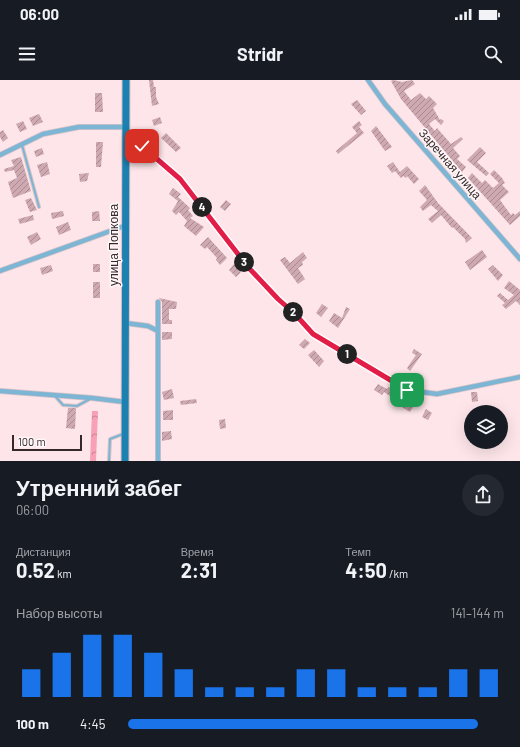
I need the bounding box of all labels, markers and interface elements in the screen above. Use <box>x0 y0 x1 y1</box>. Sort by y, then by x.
text: 06:00 <box>20 5 59 23</box>
icon: menu <box>16 43 38 65</box>
text: Stridr <box>237 43 283 65</box>
icon: search <box>482 43 504 65</box>
street label: Заречная улица <box>416 125 485 202</box>
pin <box>125 129 159 163</box>
icon: check <box>131 135 153 157</box>
pin: 4 <box>192 197 212 217</box>
text: 4 <box>199 200 205 213</box>
street label: улица Попкова <box>106 204 121 286</box>
pin: 3 <box>234 252 254 272</box>
text: 3 <box>241 255 247 268</box>
pin: 2 <box>283 302 303 322</box>
text: 2 <box>290 305 296 318</box>
pin: 1 <box>337 344 357 364</box>
text: 1 <box>345 347 349 360</box>
pin <box>390 373 424 407</box>
icon: arrive <box>396 379 418 401</box>
map controls <box>464 405 508 449</box>
button: layers <box>464 405 508 449</box>
scale bar <box>12 433 82 452</box>
text: 100 m <box>18 435 46 448</box>
text: Утренний забег <box>16 474 182 500</box>
button: share <box>462 474 504 516</box>
text: 06:00 <box>16 502 49 518</box>
text: Дистанция <box>16 545 71 558</box>
text: Время <box>181 545 214 558</box>
text: Темп <box>345 545 371 558</box>
text: 0.52 <box>16 558 55 582</box>
text: 2:31 <box>181 558 217 582</box>
text: 4:50 <box>345 558 387 582</box>
text: km <box>55 567 72 580</box>
text: /km <box>387 567 408 580</box>
text: Набор высоты <box>16 605 102 621</box>
text: 141–144 m <box>451 605 504 621</box>
text: 100 m <box>16 716 49 732</box>
text: 4:45 <box>80 716 105 732</box>

